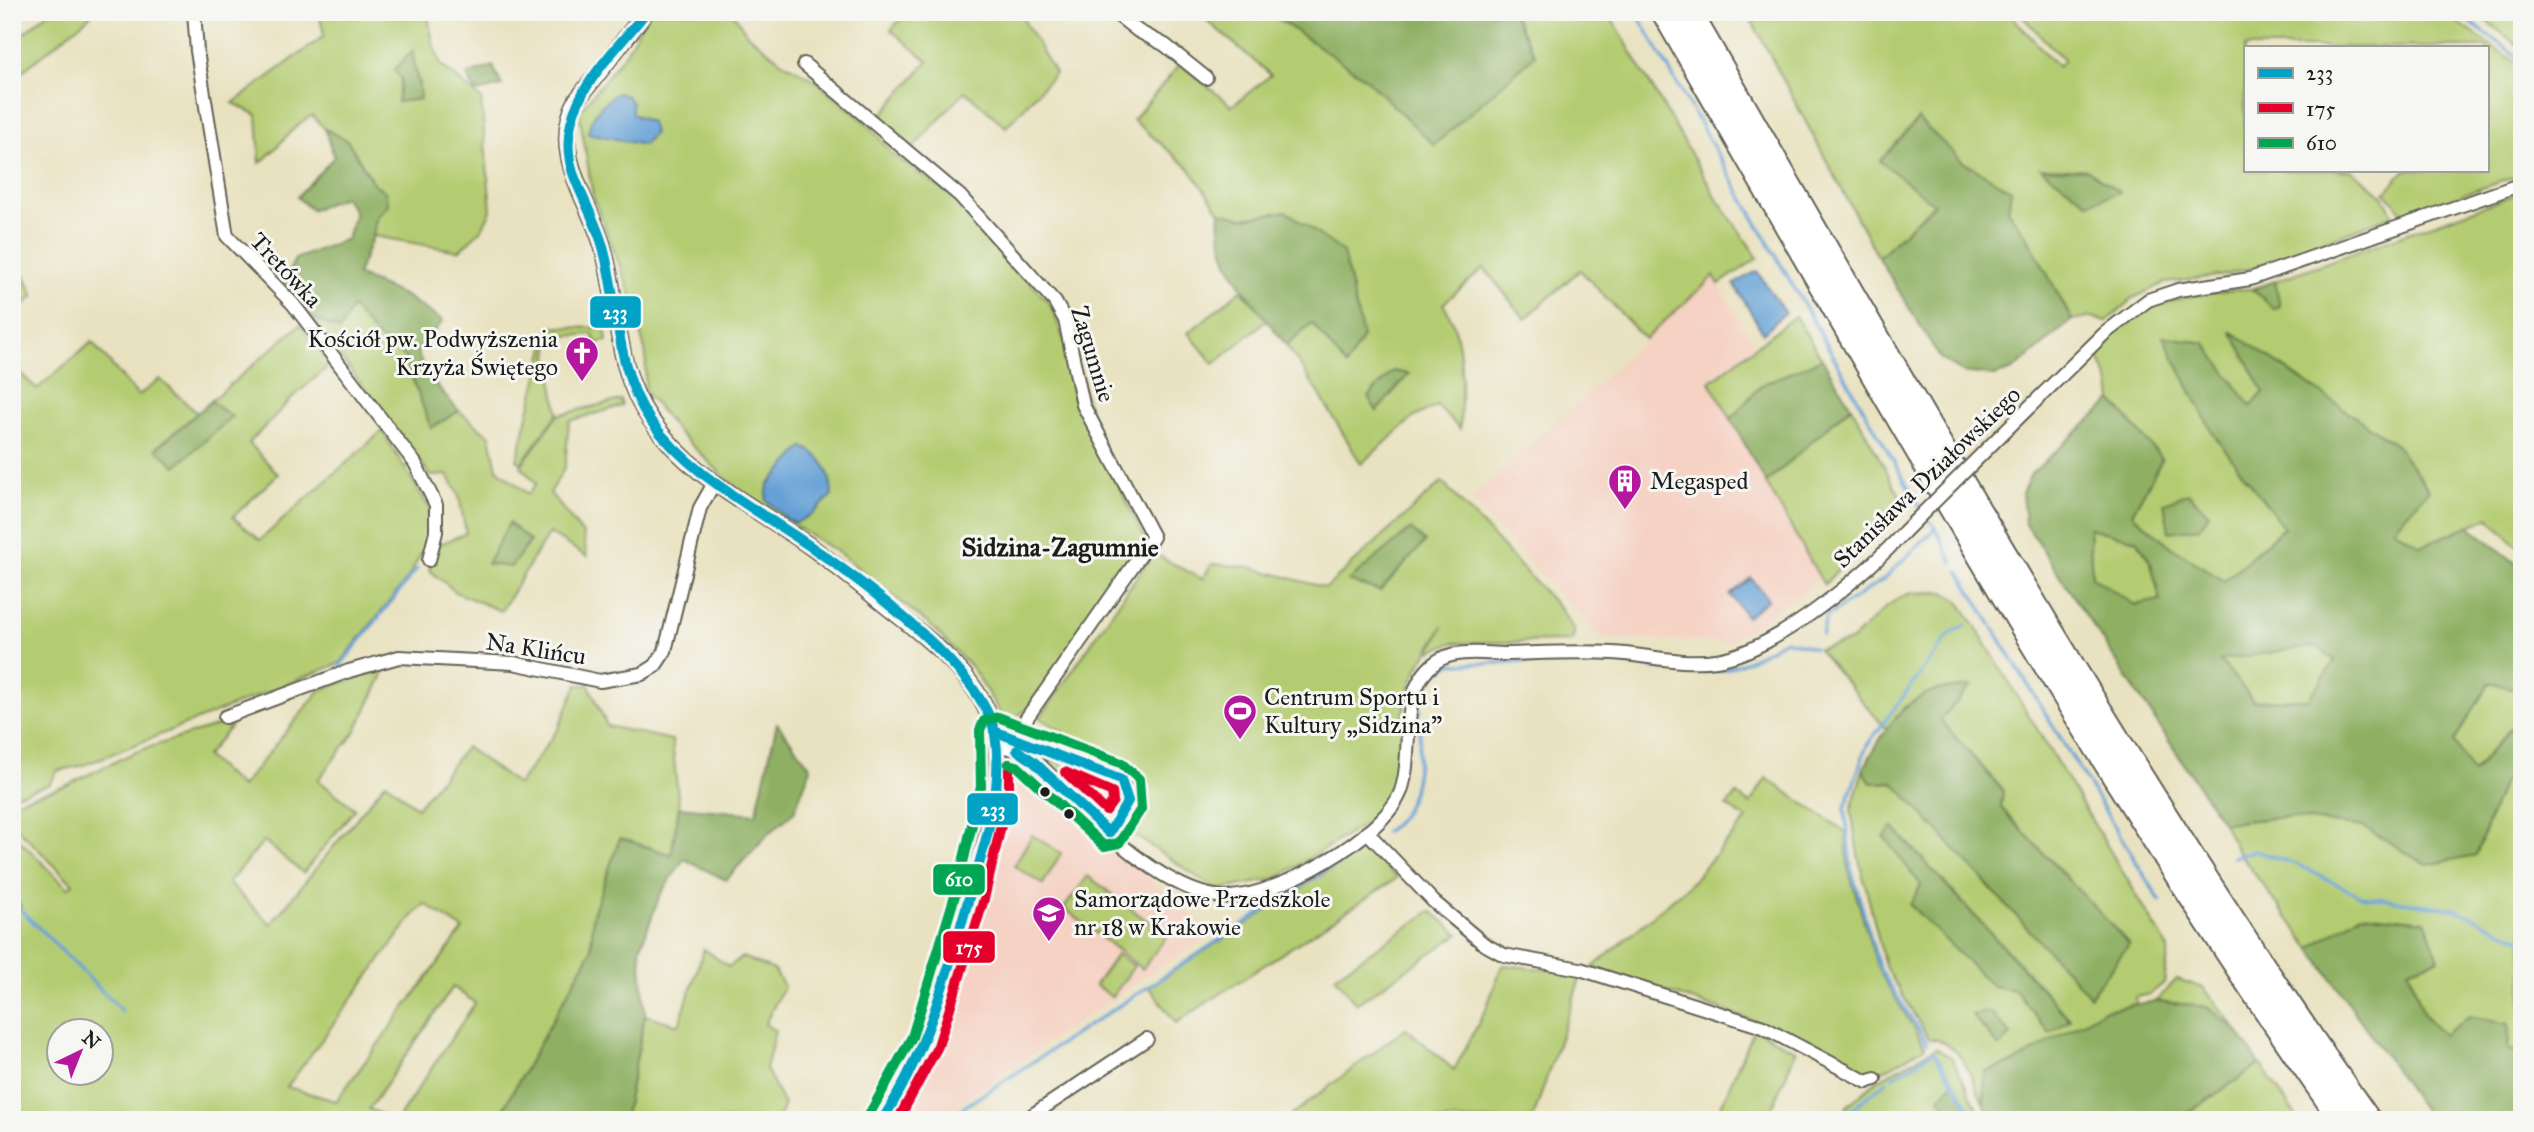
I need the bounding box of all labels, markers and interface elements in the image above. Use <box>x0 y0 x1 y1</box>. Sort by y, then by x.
legend <box>2244 46 2488 172</box>
text: 233 <box>2306 60 2333 86</box>
text: 175 <box>2306 96 2336 122</box>
text: 610 <box>2306 130 2337 156</box>
street label: Tretówka <box>244 226 329 315</box>
line badge: 233 <box>589 295 642 329</box>
text: 233 <box>603 301 627 325</box>
street label: Zagumnie <box>1064 302 1122 406</box>
place label: Kościół pw. Podwyższenia Krzyża Świętego <box>308 324 559 382</box>
church icon: Kościół pw. Podwyższenia Krzyża Świętego <box>563 334 601 383</box>
street label: Stanisława Działowskiego <box>1827 380 2027 574</box>
building icon: Megasped <box>1606 462 1644 511</box>
place label: Megasped <box>1650 466 1749 496</box>
district label: Sidzina-Zagumnie <box>961 531 1159 564</box>
street label: Na Klińcu <box>484 626 588 672</box>
place label: Centrum Sportu i Kultury „Sidzina” <box>1264 682 1442 740</box>
sports icon: Centrum Sportu i Kultury „Sidzina” <box>1221 692 1259 741</box>
unlabelled marker <box>1038 785 1052 799</box>
line badge: 233 <box>966 792 1019 826</box>
text: 233 <box>981 798 1005 822</box>
unlabelled marker <box>1062 807 1076 821</box>
line badge: 610 <box>932 863 986 896</box>
text: 610 <box>945 868 973 891</box>
place label: Samorządowe Przedszkole nr 18 w Krakowie <box>1074 884 1330 942</box>
school or university icon: Samorządowe Przedszkole nr 18 w Krakowie <box>1030 894 1068 943</box>
line badge: 175 <box>942 930 996 964</box>
text: 175 <box>956 936 982 959</box>
north arrow <box>46 1016 116 1086</box>
text: N <box>78 1026 105 1054</box>

